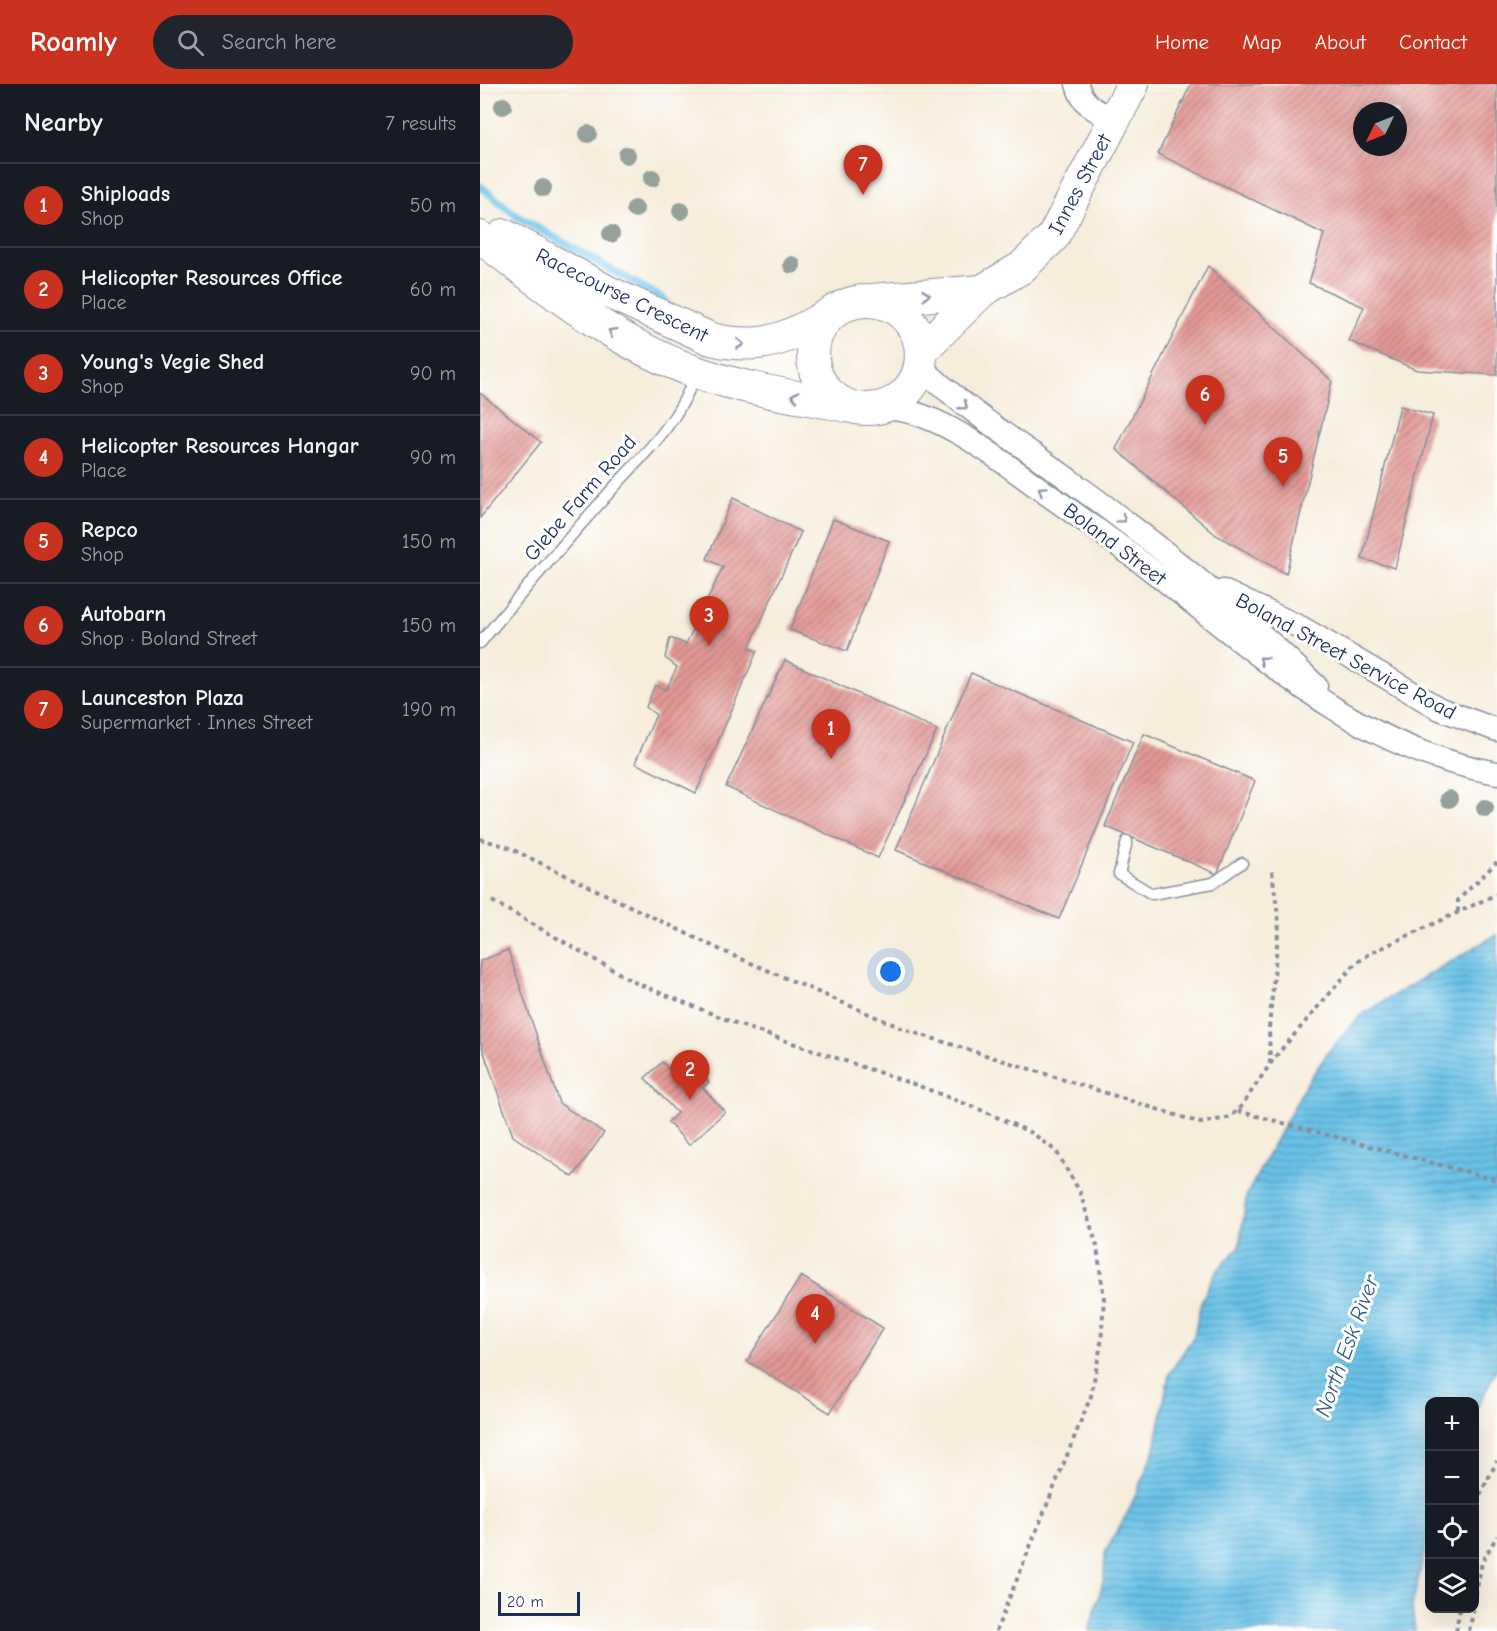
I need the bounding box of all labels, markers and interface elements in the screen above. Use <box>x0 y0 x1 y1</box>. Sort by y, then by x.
search box <box>153 15 573 69</box>
text: Roamly <box>30 26 117 58</box>
icon: search <box>174 26 207 59</box>
text: Search here <box>222 29 336 55</box>
text: Home <box>1155 30 1209 54</box>
text: Map <box>1242 30 1282 54</box>
text: About <box>1315 30 1366 54</box>
text: Contact <box>1399 30 1467 54</box>
north arrow <box>1353 102 1407 156</box>
text: Nearby <box>24 108 103 138</box>
text: 7 results <box>385 112 456 135</box>
street label: Innes Street <box>1044 129 1117 238</box>
pin: 7 <box>844 146 883 195</box>
text: Shiploads <box>81 181 170 207</box>
text: 1 <box>40 194 47 217</box>
text: 50 m <box>410 194 456 217</box>
text: Shop <box>81 207 124 230</box>
street label: Racecourse Crescent <box>532 243 713 348</box>
text: Helicopter Resources Office <box>81 265 342 291</box>
text: 2 <box>39 278 48 301</box>
text: 60 m <box>410 278 456 301</box>
one-way arrow <box>921 289 930 302</box>
text: Place <box>81 291 127 314</box>
one-way arrow <box>608 327 619 339</box>
one-way arrow <box>735 338 744 351</box>
text: Young's Vegie Shed <box>81 349 264 375</box>
text: 3 <box>39 362 48 385</box>
text: 90 m <box>410 362 456 385</box>
text: Shop <box>81 375 124 398</box>
pin: 6 <box>1186 376 1224 425</box>
one-way arrow <box>790 390 800 403</box>
one-way arrow <box>957 398 968 409</box>
street label: Glebe Farm Road <box>519 430 641 566</box>
text: Helicopter Resources Hangar <box>81 433 359 459</box>
pin: 5 <box>1264 438 1302 487</box>
text: 4 <box>39 446 48 469</box>
text: 90 m <box>410 446 456 469</box>
text: Place <box>81 459 127 482</box>
one-way arrow <box>1038 486 1049 497</box>
street label: Boland Street <box>1059 498 1172 591</box>
one-way arrow <box>1115 512 1126 523</box>
text: Repco <box>81 517 138 543</box>
text: 5 <box>38 530 49 553</box>
text: 150 m <box>402 530 456 553</box>
text: Shop <box>81 543 124 566</box>
street label: Boland Street Service Road <box>1232 588 1460 724</box>
pin: 3 <box>690 596 728 646</box>
text: Autobarn <box>81 601 166 627</box>
text: 6 <box>38 614 49 637</box>
text: 150 m <box>402 614 456 637</box>
text: Shop · Boland Street <box>81 627 257 650</box>
one-way arrow <box>1259 657 1270 668</box>
text: Launceston Plaza <box>81 685 244 711</box>
text: 7 <box>39 698 48 721</box>
text: 190 m <box>402 698 456 721</box>
pin: 1 <box>812 710 850 759</box>
text: Supermarket · Innes Street <box>81 711 313 734</box>
your location <box>876 957 905 986</box>
pin: 2 <box>670 1050 710 1100</box>
water label: North Esk River <box>1309 1271 1385 1420</box>
pin: 4 <box>796 1294 834 1344</box>
map controls <box>1425 1397 1479 1613</box>
button: + <box>1425 1397 1479 1451</box>
button: − <box>1425 1451 1479 1505</box>
button: locate <box>1425 1505 1479 1559</box>
button: layers <box>1425 1559 1479 1613</box>
scale bar <box>498 1589 580 1616</box>
text: 20 m <box>507 1593 544 1611</box>

